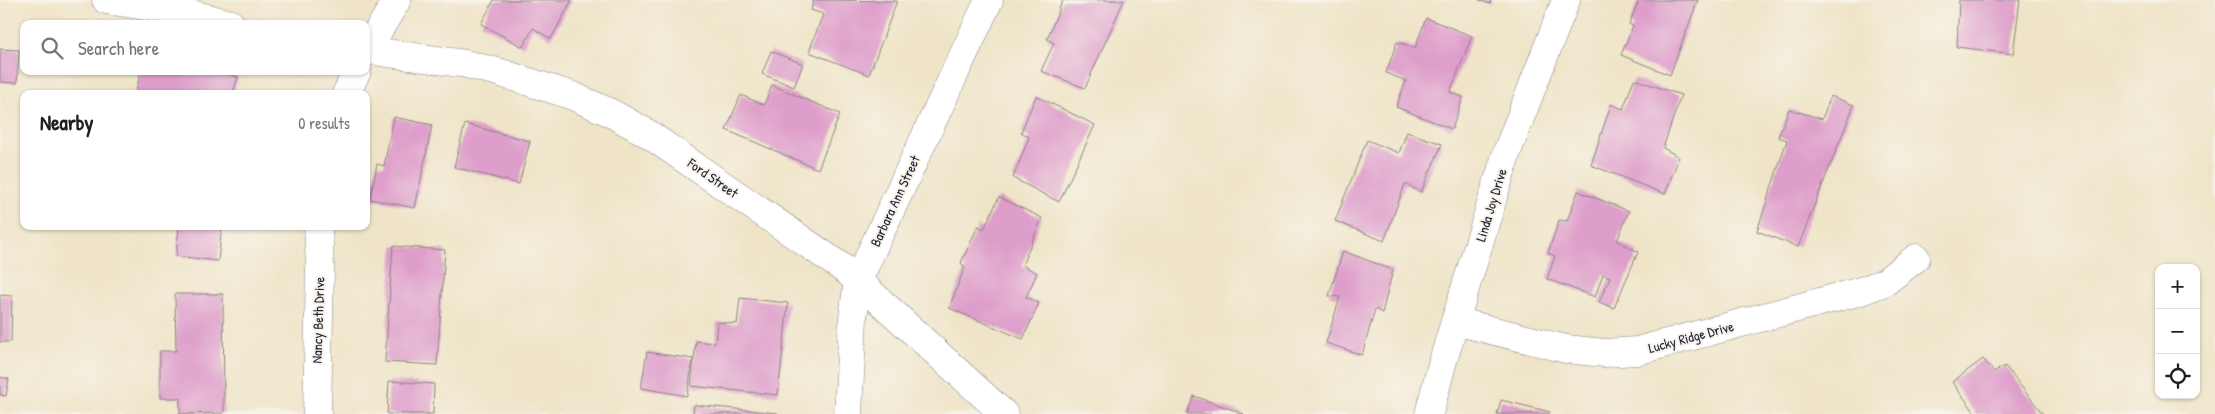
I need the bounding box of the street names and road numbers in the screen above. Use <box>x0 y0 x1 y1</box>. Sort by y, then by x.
street label: Barbara Ann Street <box>865 152 924 250</box>
street label: Ford Street <box>683 153 742 202</box>
street label: Linda Joy Drive <box>1470 166 1512 244</box>
street label: Nancy Beth Drive <box>306 276 330 364</box>
street label: Lucky Ridge Drive <box>1646 316 1736 358</box>

